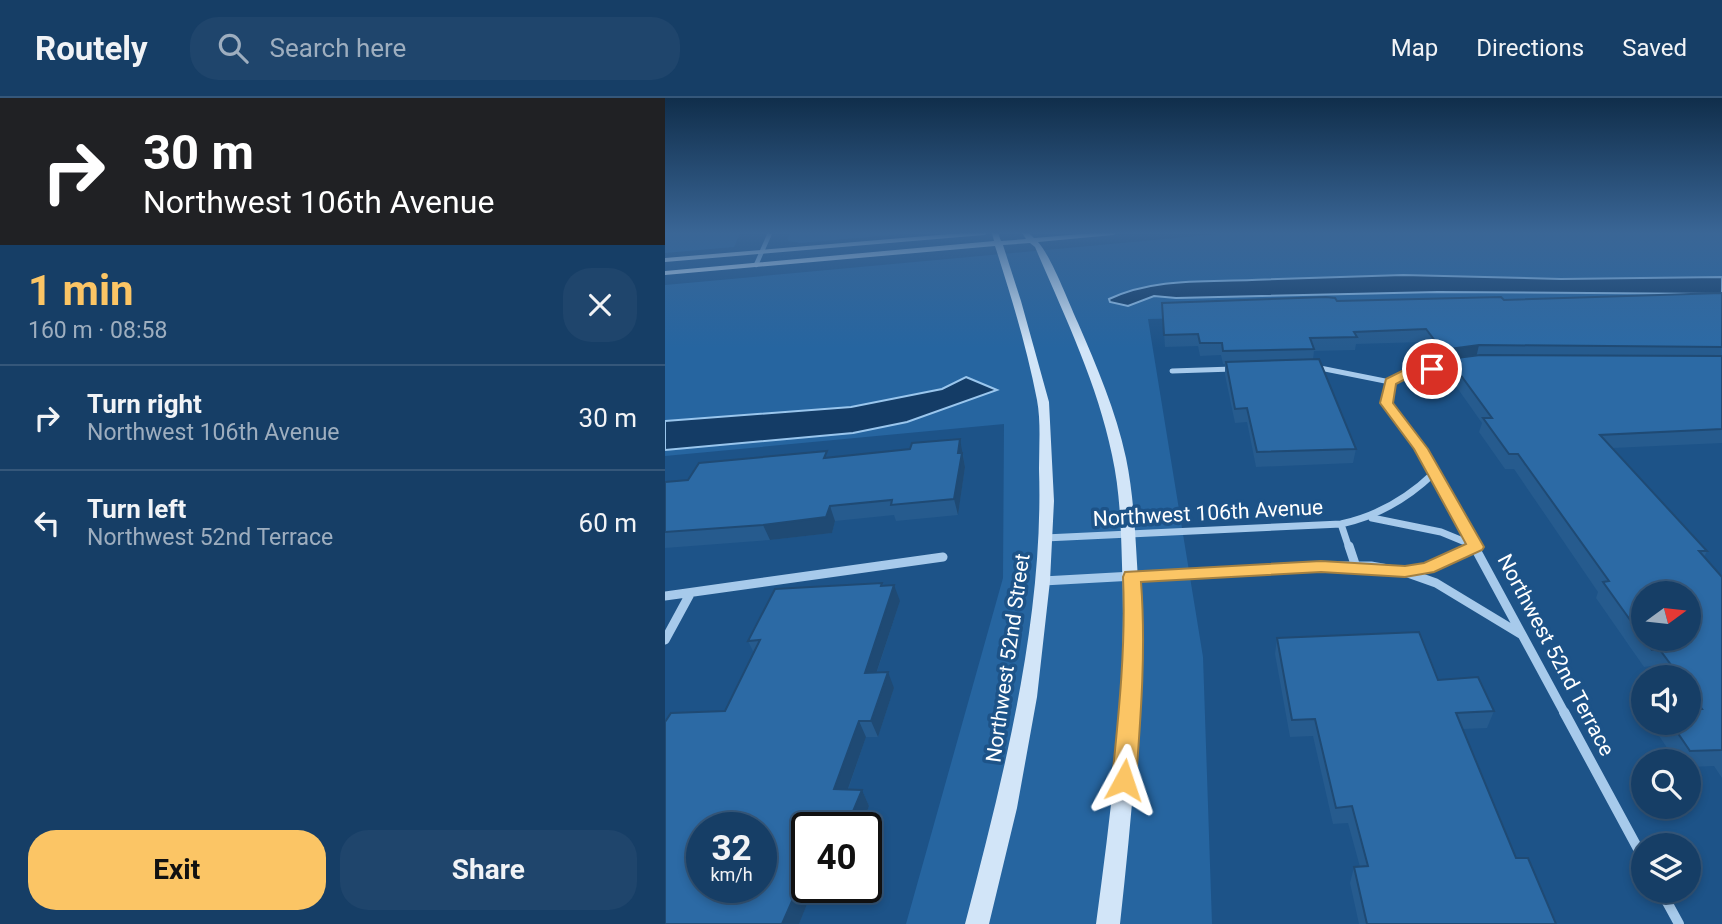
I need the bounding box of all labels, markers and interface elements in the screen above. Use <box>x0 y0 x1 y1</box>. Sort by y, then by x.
search box <box>190 17 680 80</box>
text: Routely <box>35 29 148 68</box>
icon: search <box>214 29 252 67</box>
text: Search here <box>270 33 406 63</box>
text: Map <box>1391 34 1438 62</box>
text: Directions <box>1476 34 1584 62</box>
text: Saved <box>1622 34 1687 62</box>
text: 30 m <box>143 124 254 181</box>
icon: right <box>28 126 119 217</box>
text: Northwest 106th Avenue <box>143 183 494 221</box>
text: 1 min <box>28 266 134 315</box>
button: close <box>563 268 637 342</box>
text: 160 m · 08:58 <box>28 317 167 344</box>
pin <box>1402 339 1462 399</box>
icon: arrive <box>1413 350 1451 388</box>
text: Turn right <box>87 389 202 419</box>
icon: right <box>28 399 66 437</box>
text: 30 m <box>579 403 637 433</box>
text: Northwest 106th Avenue <box>87 419 340 446</box>
text: Turn left <box>87 494 186 524</box>
street label: Northwest 106th Avenue <box>1092 495 1324 531</box>
icon: left <box>28 504 66 542</box>
text: 60 m <box>579 508 637 538</box>
text: Northwest 52nd Terrace <box>87 524 333 551</box>
street label: Northwest 52nd Terrace <box>1493 550 1619 760</box>
street label: Northwest 52nd Street <box>981 552 1035 764</box>
north arrow <box>1631 581 1701 651</box>
map controls <box>1631 581 1701 903</box>
button: sound <box>1631 665 1701 735</box>
position arrow <box>1087 743 1161 817</box>
button: search <box>1631 749 1701 819</box>
speed limit sign: 40 <box>791 812 882 903</box>
text: 32 <box>711 828 752 869</box>
button: Exit <box>28 830 326 910</box>
button: Share <box>340 830 637 910</box>
button: layers <box>1631 833 1701 903</box>
text: km/h <box>710 864 753 885</box>

